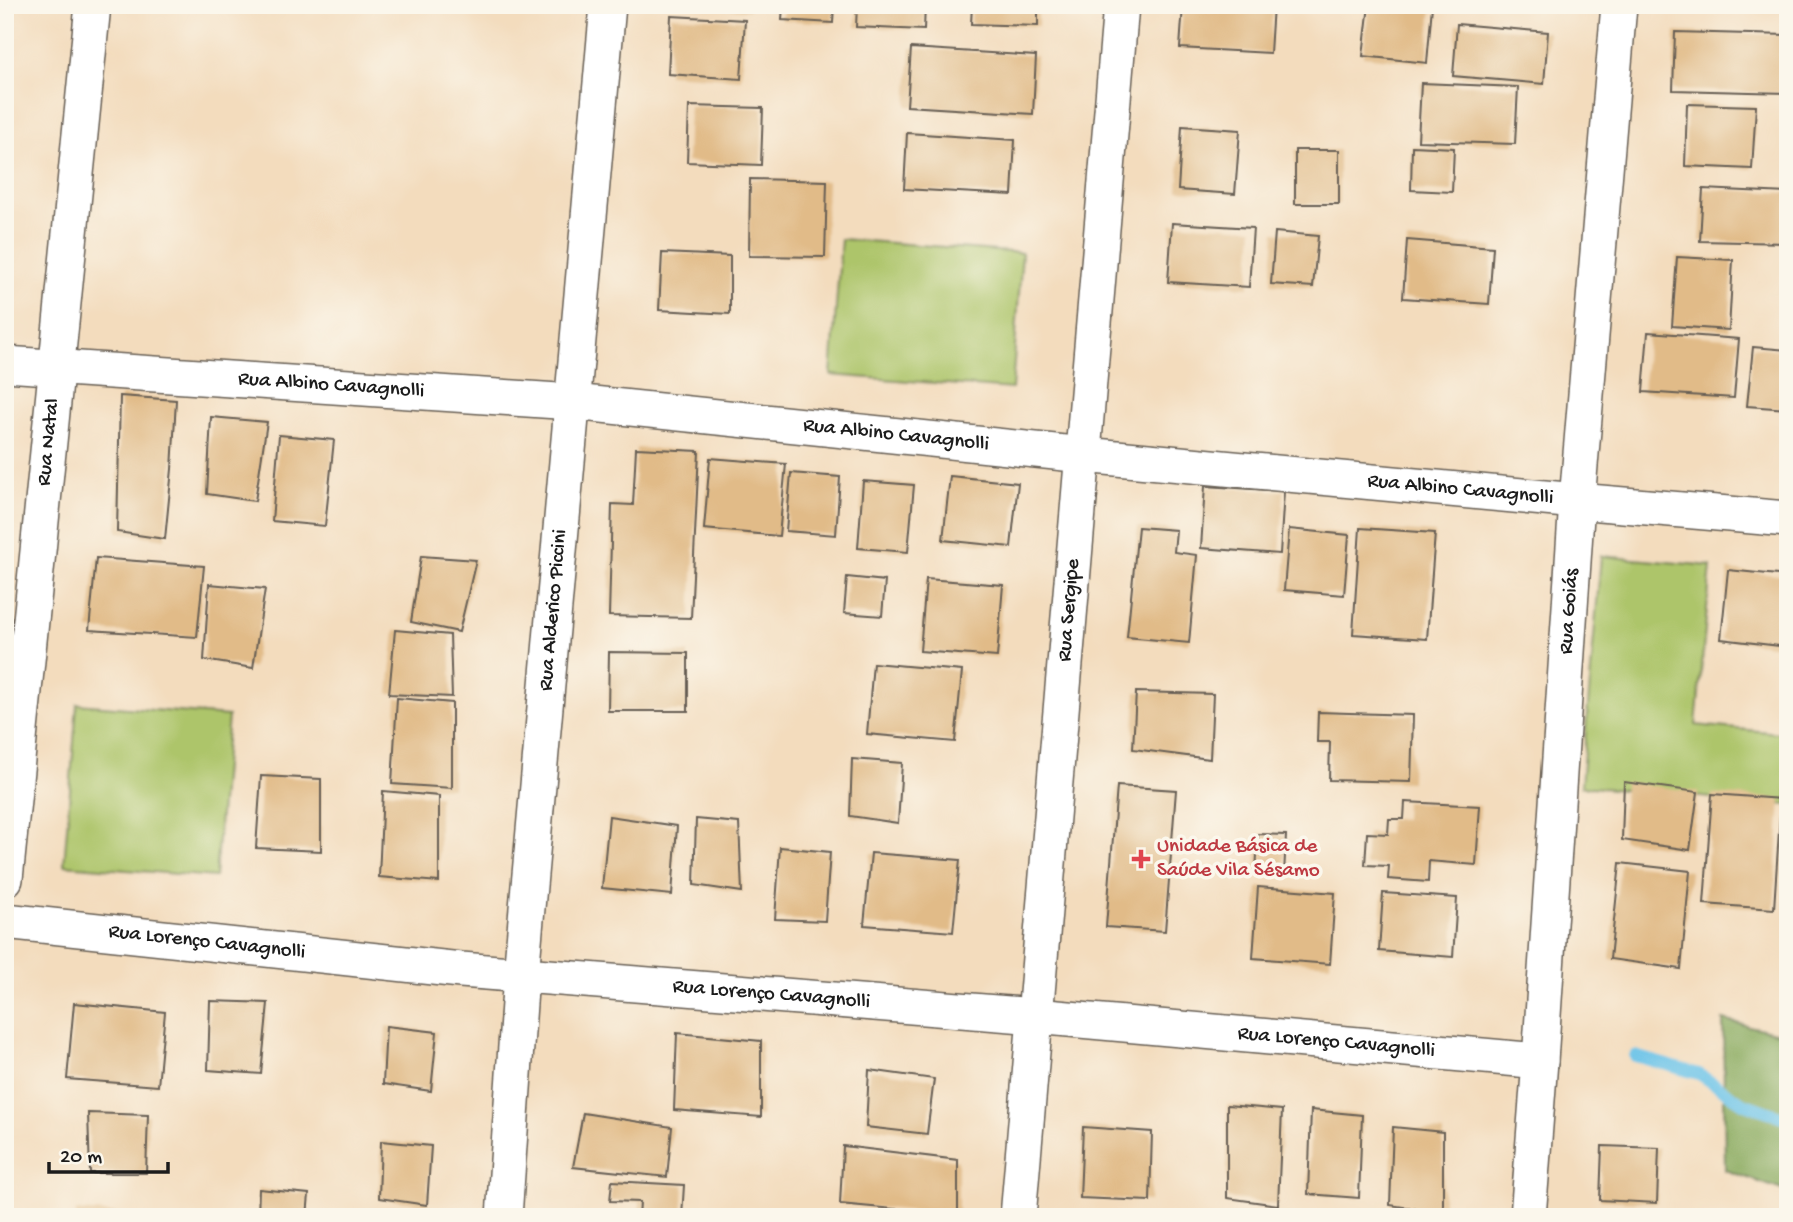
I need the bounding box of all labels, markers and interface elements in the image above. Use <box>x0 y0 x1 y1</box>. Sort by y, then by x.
street label: Rua Albino Cavagnolli <box>237 367 425 405</box>
street label: Rua Natal <box>32 397 66 487</box>
street label: Rua Albino Cavagnolli <box>802 413 990 458</box>
street label: Rua Albino Cavagnolli <box>1366 469 1554 511</box>
street label: Rua Alderico Piccini <box>534 528 573 692</box>
street label: Rua Sergipe <box>1053 557 1086 663</box>
street label: Rua Goiás <box>1554 567 1585 655</box>
place label: Unidade Básica de Saúde Vila Sésamo <box>1157 835 1320 884</box>
marker: Unidade Básica de Saúde Vila Sésamo <box>1131 849 1151 869</box>
street label: Rua Lorenço Cavagnolli <box>107 920 307 966</box>
street label: Rua Lorenço Cavagnolli <box>672 975 871 1015</box>
street label: Rua Lorenço Cavagnolli <box>1237 1022 1436 1064</box>
scale bar <box>49 1131 168 1175</box>
text: 20 m <box>60 1146 102 1171</box>

